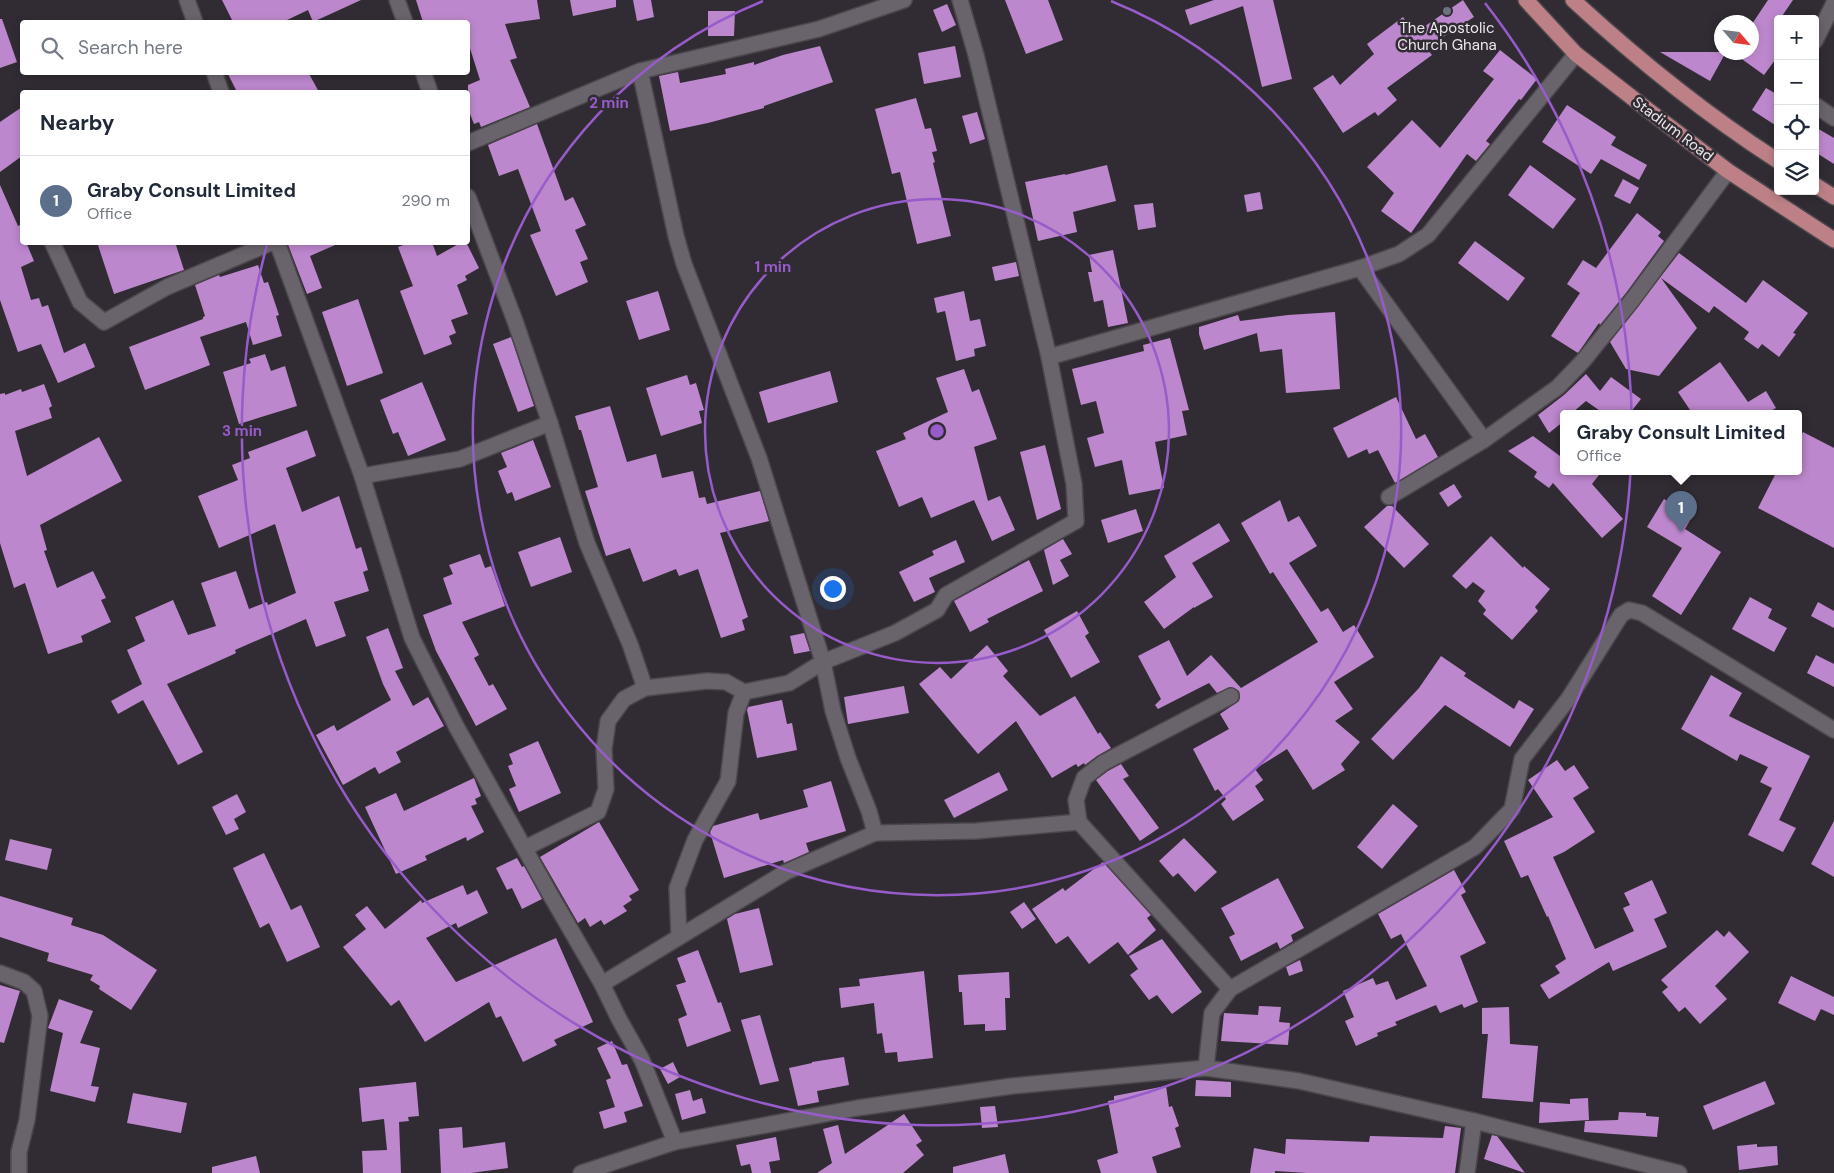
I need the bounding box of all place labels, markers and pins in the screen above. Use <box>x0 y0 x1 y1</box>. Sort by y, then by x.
marker: The Apostolic Church Ghana <box>1441 5 1453 17</box>
place label: The Apostolic Church Ghana <box>1397 18 1497 55</box>
centre of rings <box>928 422 946 440</box>
pin: 1 <box>1665 491 1697 532</box>

